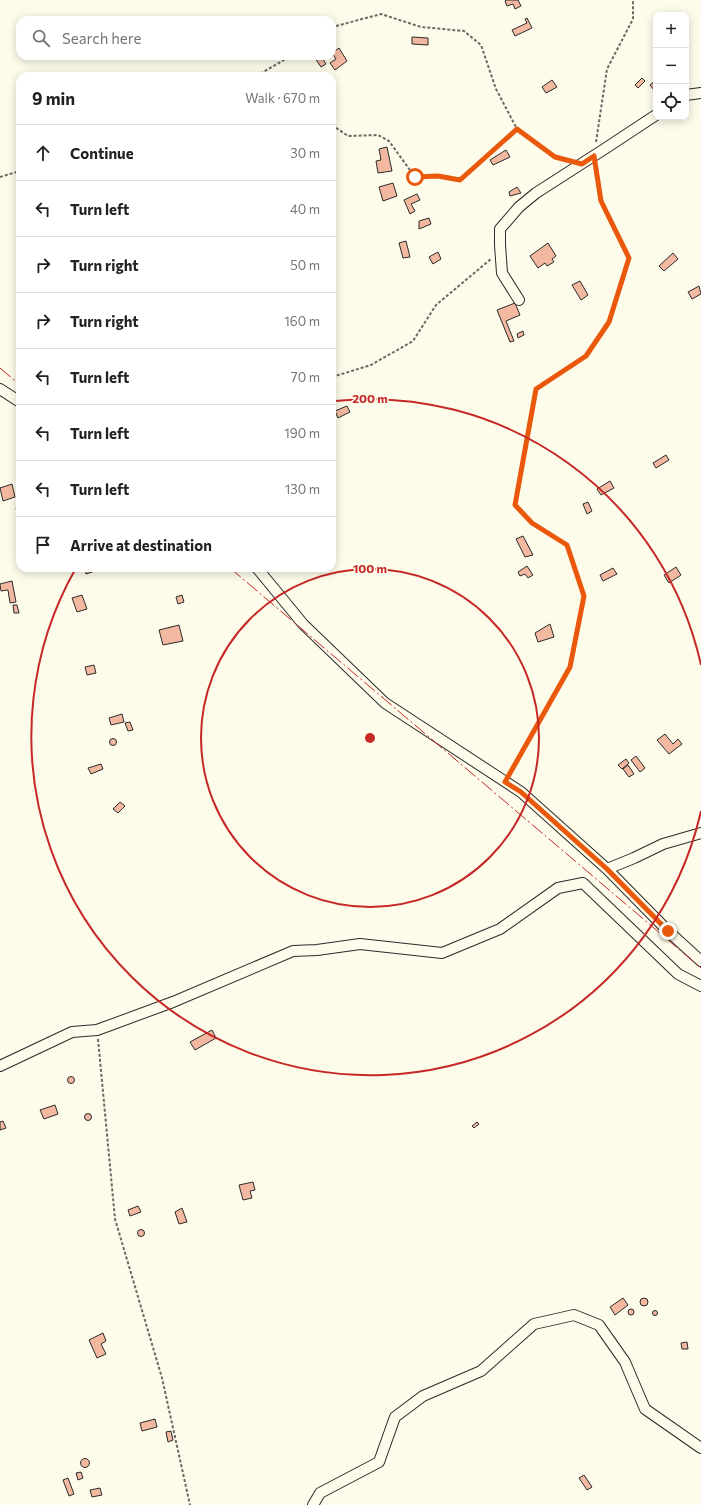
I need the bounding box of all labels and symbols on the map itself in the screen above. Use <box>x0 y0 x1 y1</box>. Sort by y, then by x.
route start <box>406 168 424 186</box>
text: 200 m <box>352 391 388 405</box>
text: 100 m <box>353 561 387 575</box>
centre of rings <box>363 731 377 745</box>
route end <box>659 922 677 940</box>

